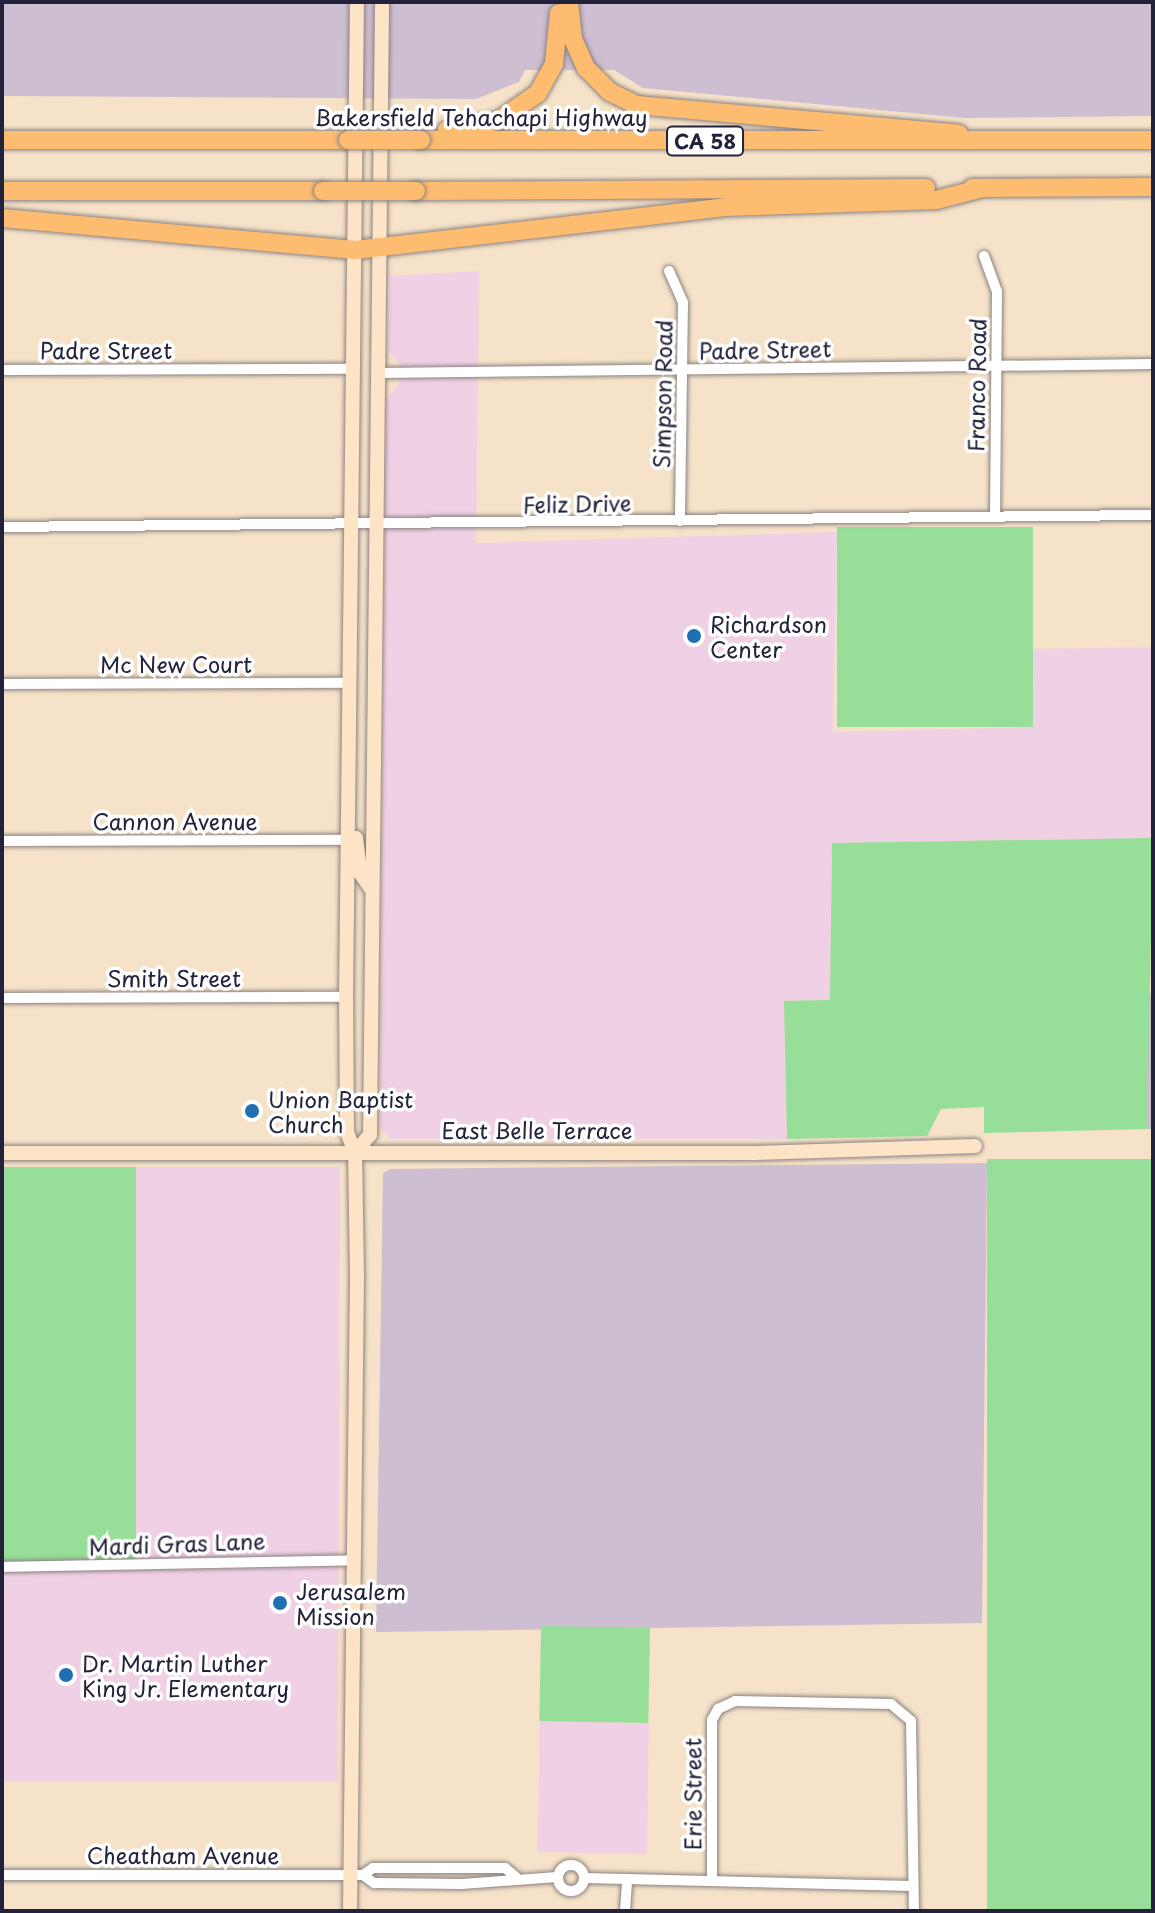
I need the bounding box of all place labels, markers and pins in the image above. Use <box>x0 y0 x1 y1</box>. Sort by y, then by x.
place label: Richardson Center <box>710 610 827 662</box>
marker: Richardson Center <box>685 627 703 645</box>
place label: Union Baptist Church <box>268 1085 415 1136</box>
marker: Union Baptist Church <box>243 1102 261 1120</box>
place label: Jerusalem Mission <box>296 1577 406 1628</box>
marker: Jerusalem Mission <box>271 1594 289 1612</box>
place label: Dr. Martin Luther King Jr. Elementary <box>82 1649 291 1700</box>
marker: Dr. Martin Luther King Jr. Elementary <box>57 1666 75 1684</box>

